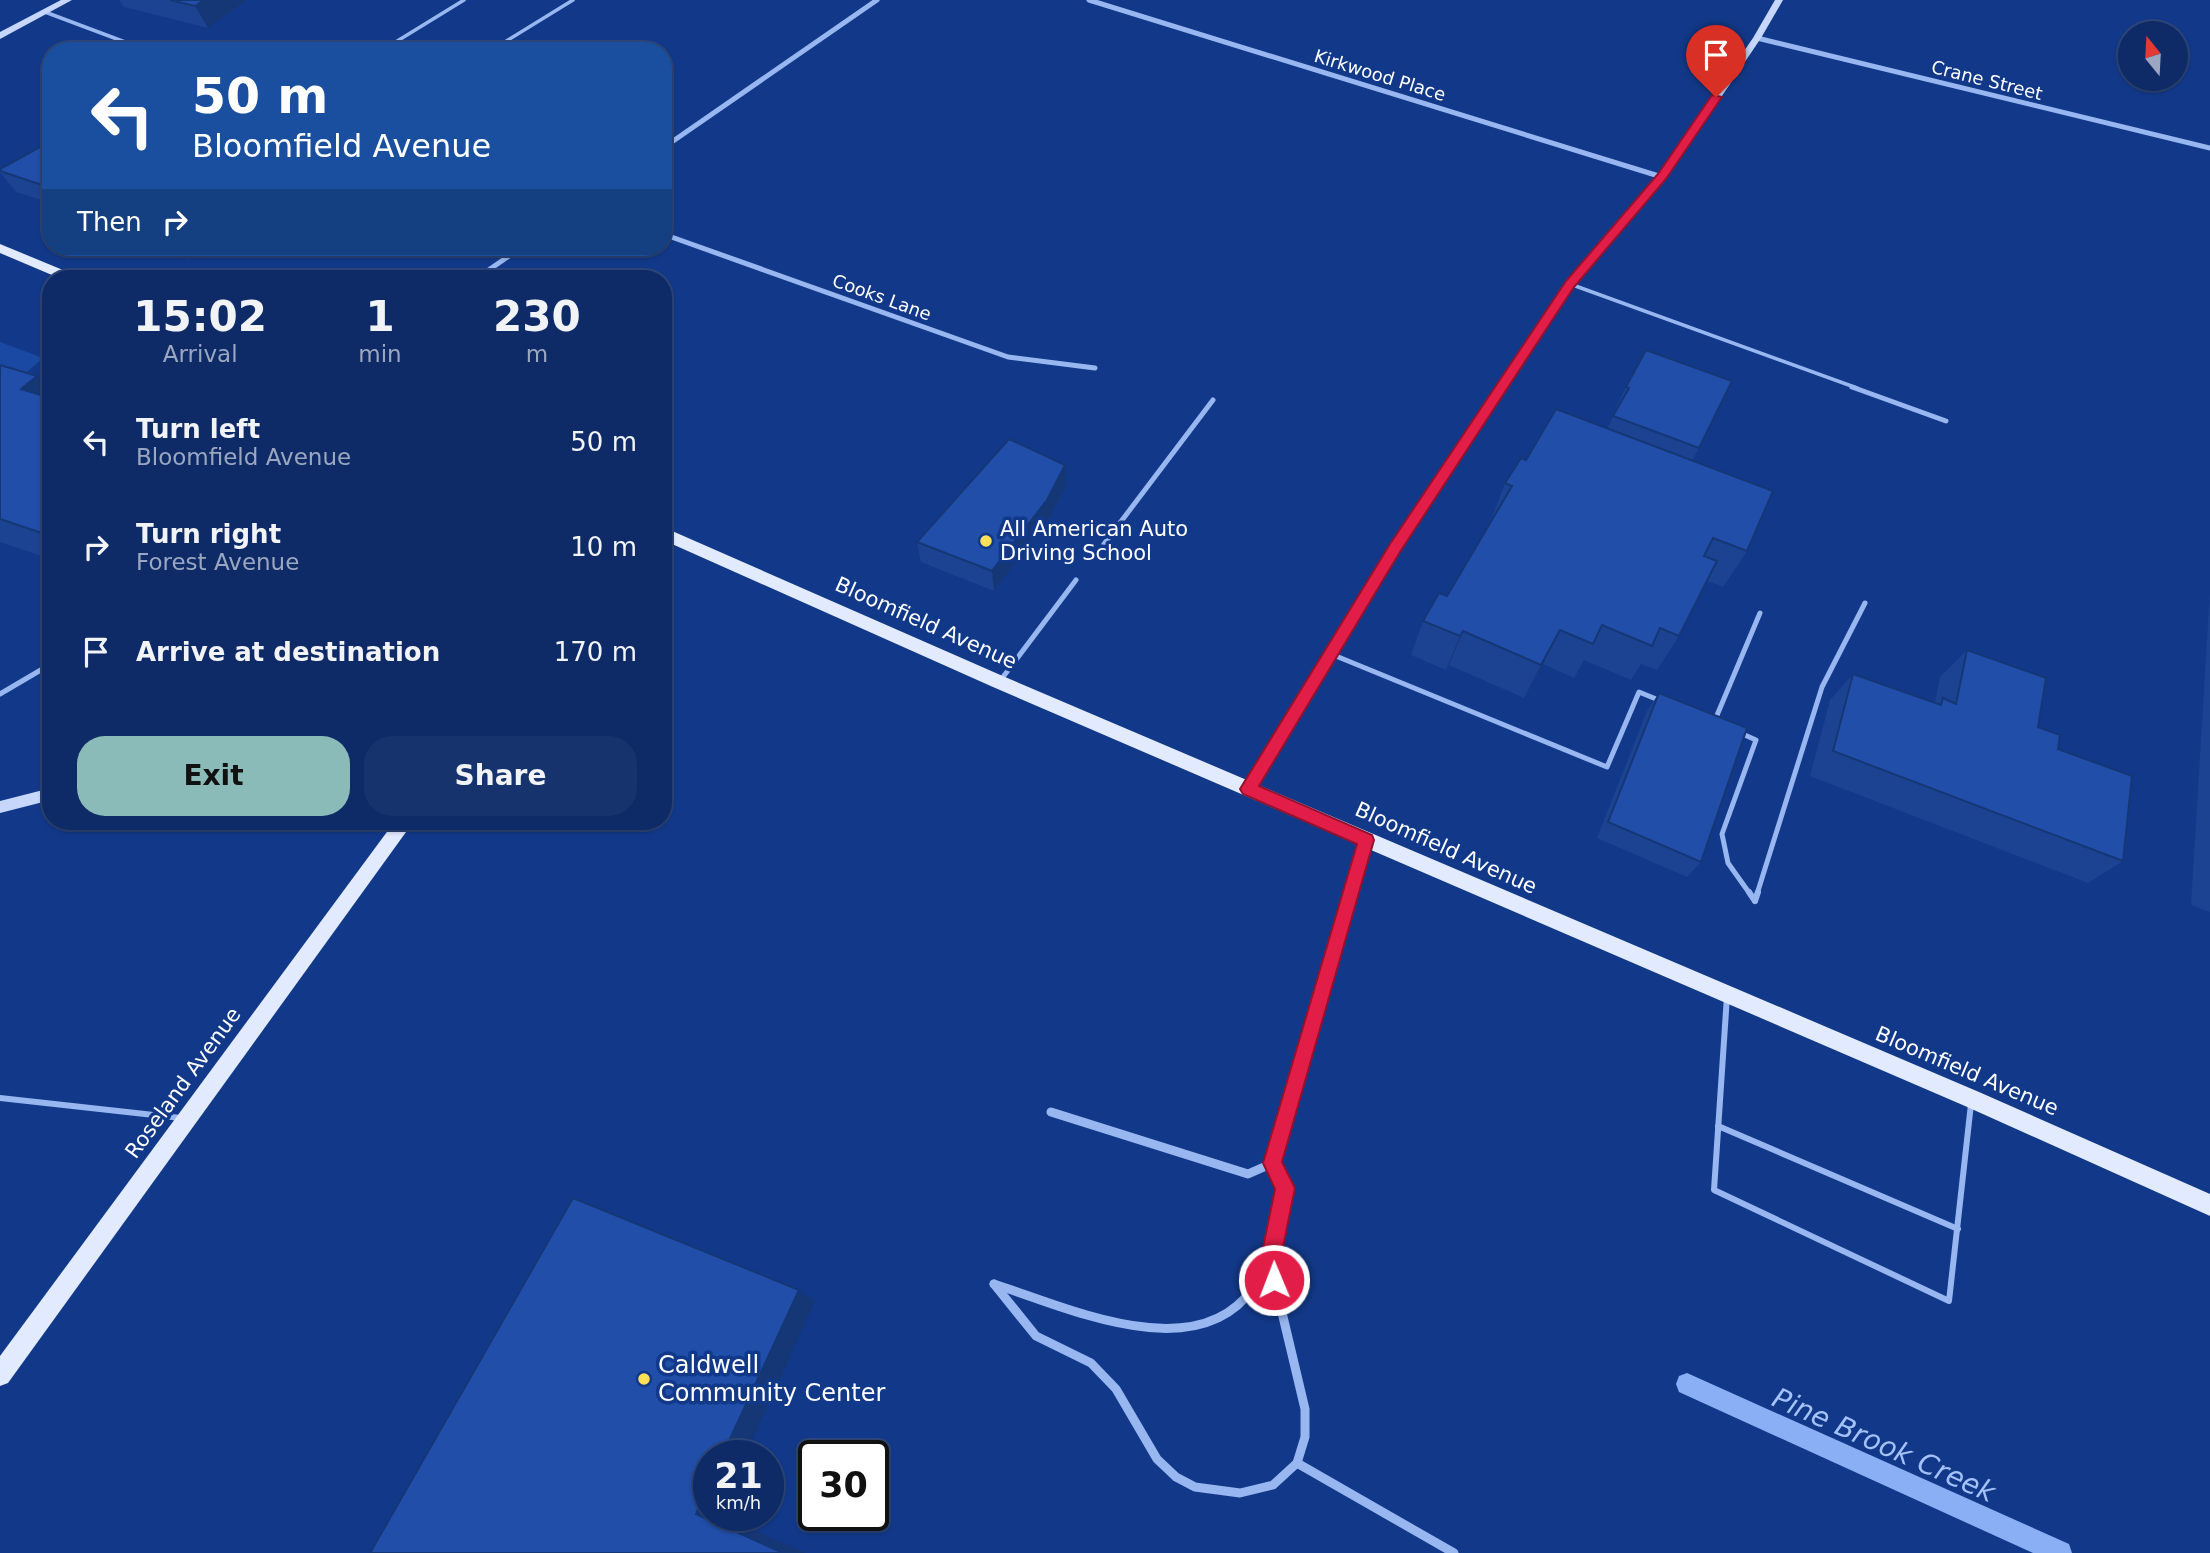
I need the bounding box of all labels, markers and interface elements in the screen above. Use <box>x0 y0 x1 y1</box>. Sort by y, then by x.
north arrow <box>2118 21 2188 91</box>
map controls <box>2118 21 2188 91</box>
pin <box>1686 25 1746 97</box>
icon: arrive <box>1697 36 1735 74</box>
street label: Kirkwood Place <box>1312 45 1448 105</box>
street label: Crane Street <box>1929 56 2045 104</box>
text: 50 m <box>192 68 328 125</box>
icon: left <box>77 70 168 161</box>
text: Bloomfield Avenue <box>192 127 491 165</box>
icon: right <box>156 203 194 241</box>
text: Then <box>77 207 142 237</box>
street label: Cooks Lane <box>830 269 934 325</box>
text: 15:02 <box>133 292 267 341</box>
text: 1 <box>365 292 395 341</box>
text: 230 <box>493 292 581 341</box>
text: Arrival <box>163 341 238 367</box>
text: min <box>358 341 402 367</box>
text: m <box>526 341 548 367</box>
text: Turn left <box>136 414 260 444</box>
icon: left <box>77 423 115 461</box>
text: 50 m <box>570 427 637 457</box>
text: Bloomfield Avenue <box>136 444 351 470</box>
place label: All American Auto Driving School <box>1000 517 1188 565</box>
text: Turn right <box>136 519 281 549</box>
icon: right <box>77 528 115 566</box>
text: 10 m <box>570 532 637 562</box>
marker: All American Auto Driving School <box>978 533 994 549</box>
text: Forest Avenue <box>136 549 299 575</box>
street label: Bloomfield Avenue <box>831 572 1021 674</box>
icon: arrive <box>77 633 115 671</box>
text: Arrive at destination <box>136 637 440 667</box>
text: 170 m <box>554 637 637 667</box>
button: Exit <box>77 736 350 816</box>
button: Share <box>364 736 637 816</box>
street label: Bloomfield Avenue <box>1351 797 1541 899</box>
street label: Roseland Avenue <box>120 1003 246 1163</box>
street label: Bloomfield Avenue <box>1872 1022 2062 1120</box>
position arrow <box>1237 1243 1311 1317</box>
place label: Caldwell Community Center <box>658 1351 885 1407</box>
marker: Caldwell Community Center <box>636 1371 652 1387</box>
water label: Pine Brook Creek <box>1767 1381 2002 1510</box>
speed limit sign: 30 <box>798 1440 889 1531</box>
text: 21 <box>714 1456 763 1496</box>
text: km/h <box>716 1492 761 1513</box>

